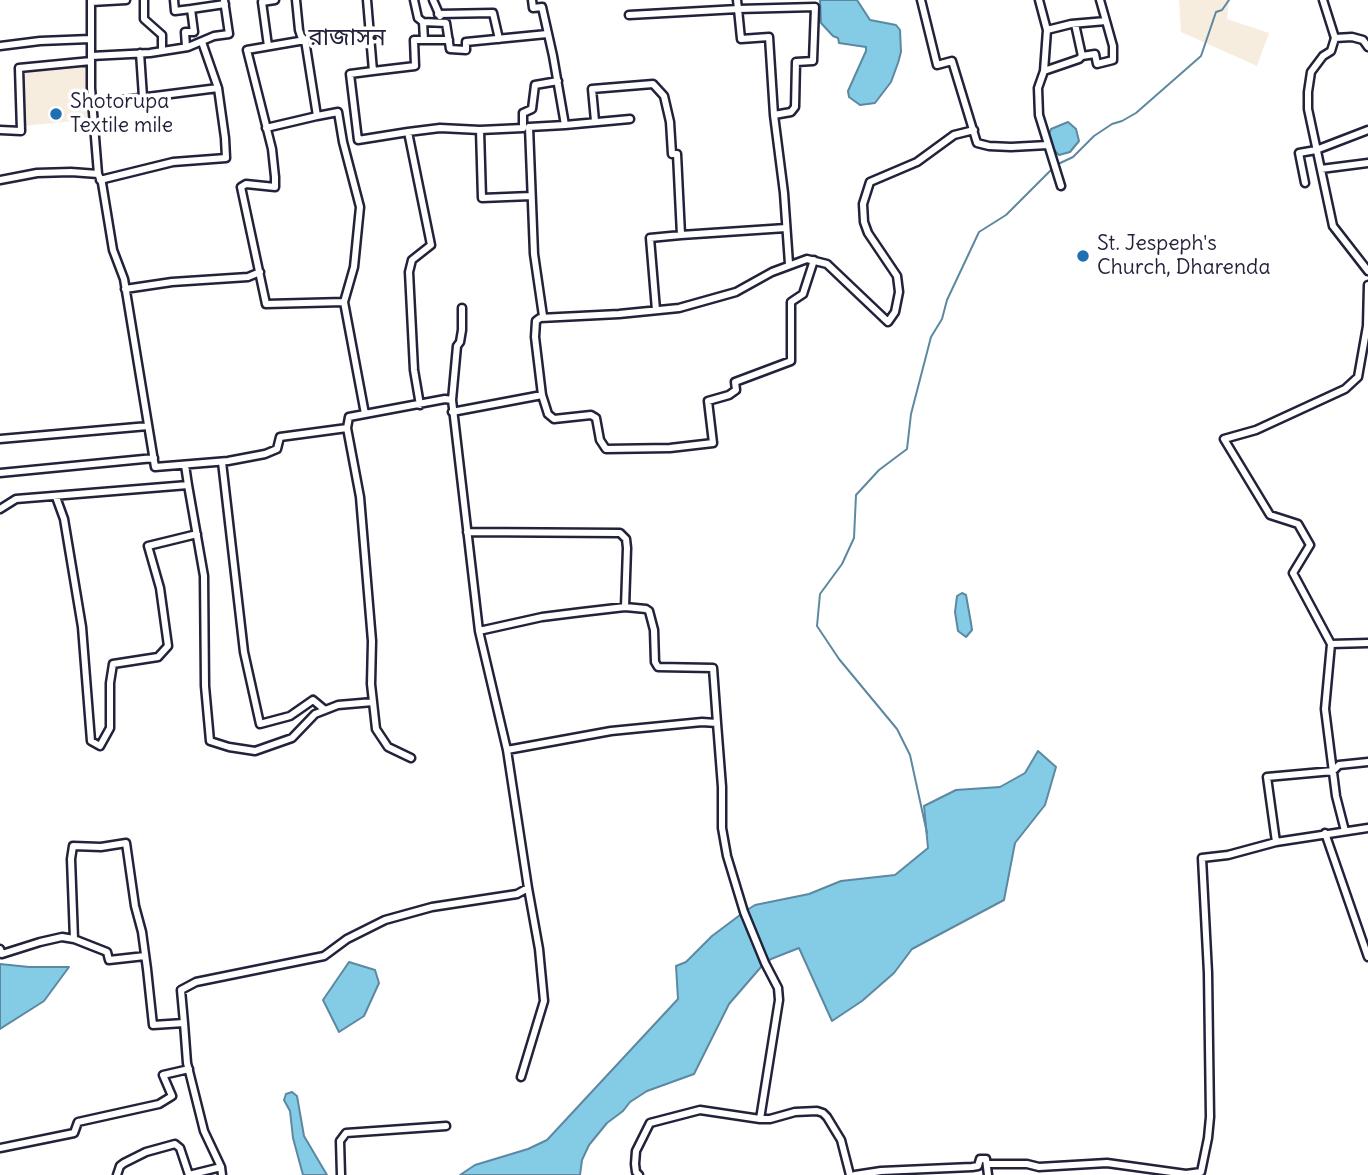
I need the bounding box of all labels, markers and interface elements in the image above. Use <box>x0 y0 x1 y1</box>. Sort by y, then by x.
district label: রাজাসন <box>308 24 386 52</box>
place label: Shotorupa Textile mile <box>70 89 173 139</box>
marker: Shotorupa Textile mile <box>48 106 64 122</box>
place label: St. Jespeph's Church, Dharenda <box>1097 231 1270 281</box>
marker: St. Jespeph's Church, Dharenda <box>1075 248 1091 264</box>

